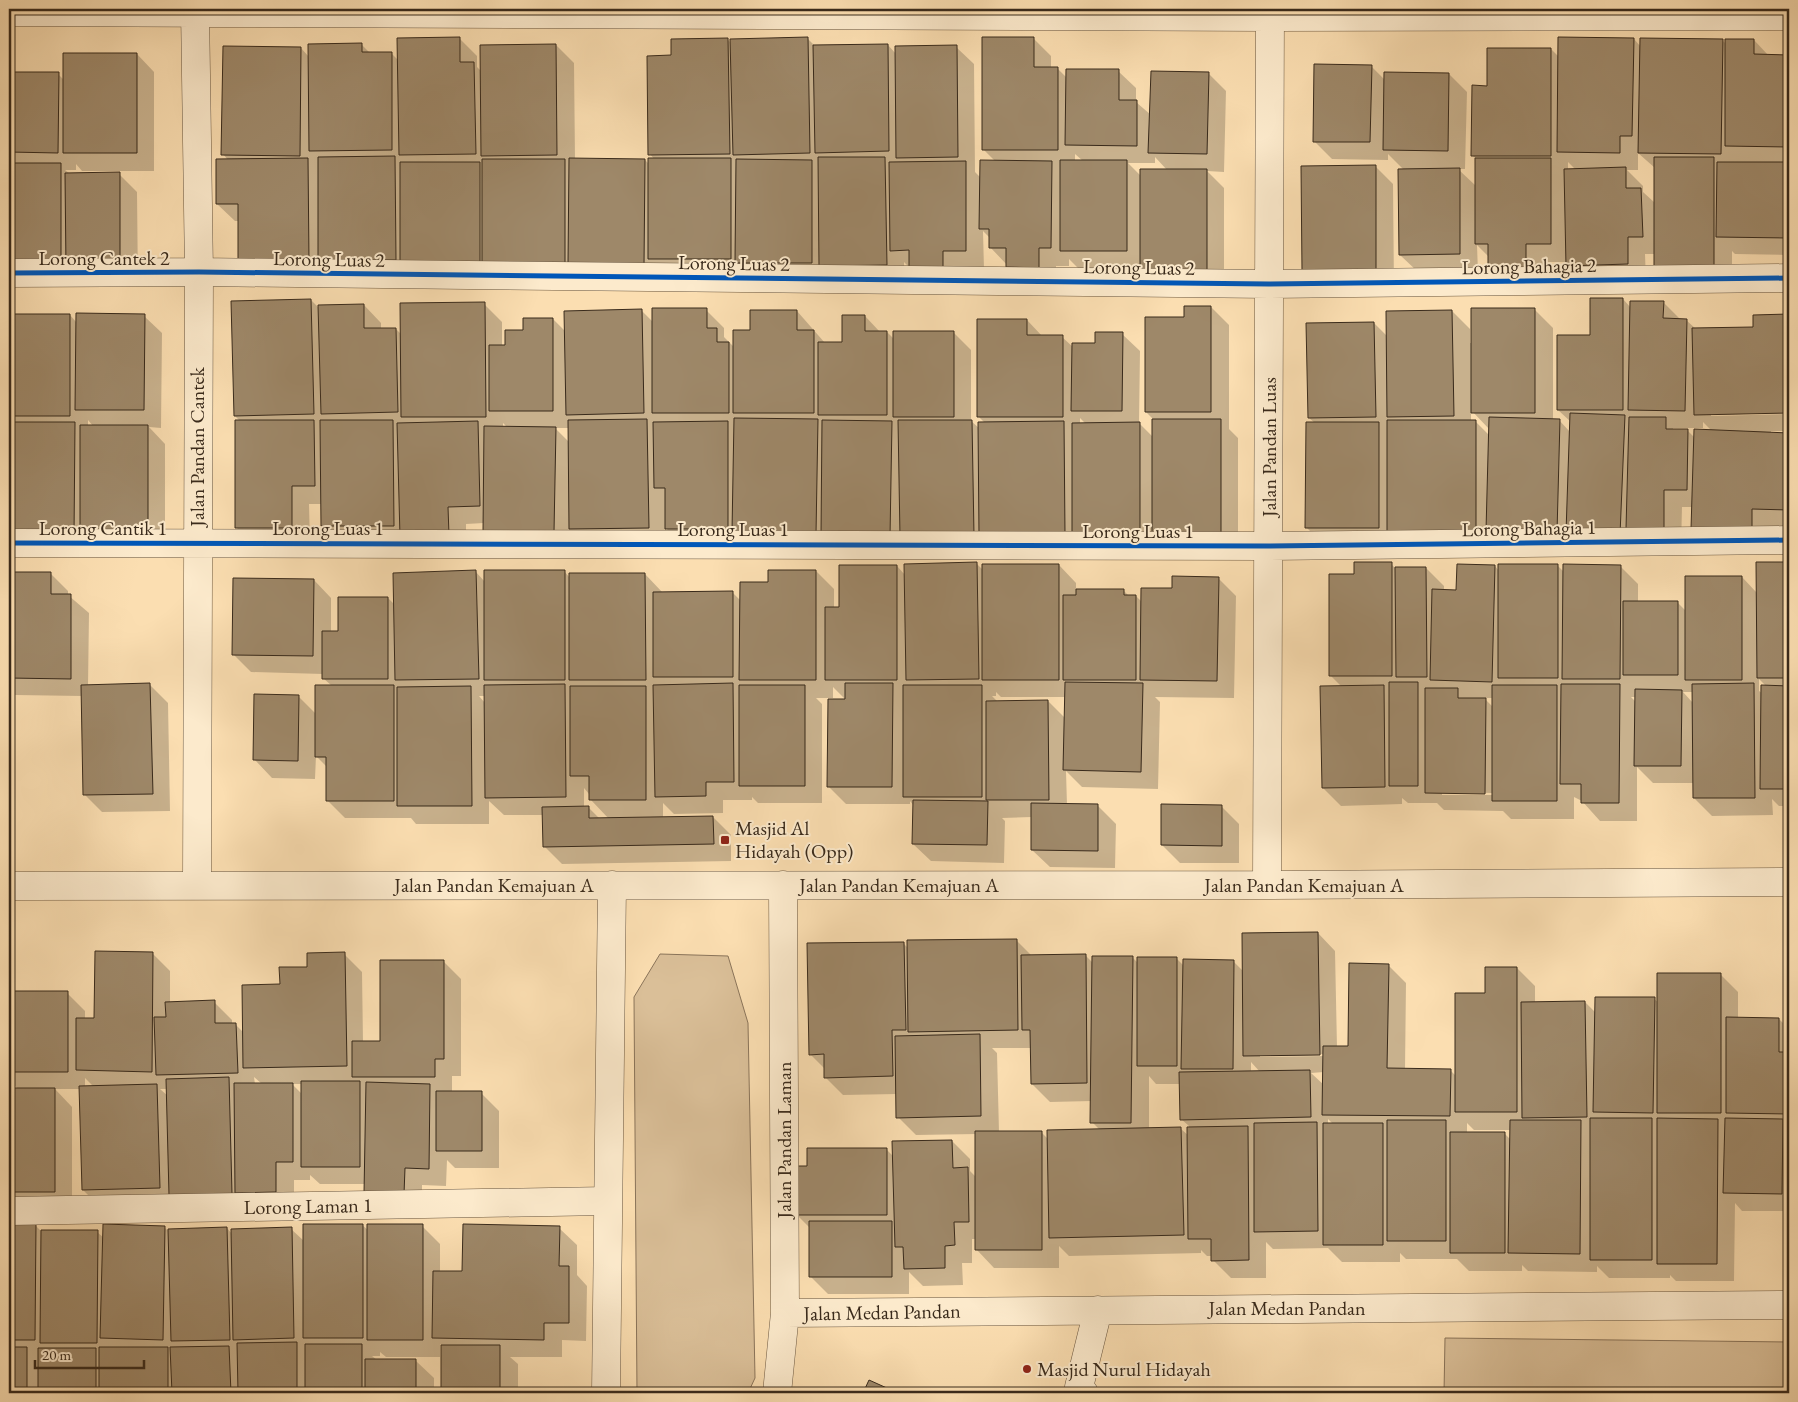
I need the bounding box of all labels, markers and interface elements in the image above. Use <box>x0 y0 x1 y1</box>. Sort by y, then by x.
street label: Lorong Cantek 2 <box>38 245 170 271</box>
street label: Lorong Luas 2 <box>273 245 385 273</box>
street label: Lorong Luas 2 <box>678 249 790 277</box>
street label: Lorong Bahagia 2 <box>1461 252 1597 280</box>
street label: Lorong Luas 2 <box>1083 253 1195 281</box>
street label: Jalan Pandan Cantek <box>184 367 210 529</box>
street label: Jalan Pandan Luas <box>1256 377 1282 519</box>
street label: Lorong Bahagia 1 <box>1461 514 1597 542</box>
street label: Lorong Cantik 1 <box>39 515 167 541</box>
street label: Lorong Luas 1 <box>272 515 384 541</box>
street label: Lorong Luas 1 <box>677 516 789 542</box>
street label: Lorong Luas 1 <box>1082 518 1194 544</box>
place label: Masjid Al Hidayah (Opp) <box>735 815 853 864</box>
marker: Masjid Al Hidayah (Opp) <box>719 834 731 846</box>
street label: Jalan Pandan Kemajuan A <box>392 872 594 898</box>
street label: Jalan Pandan Kemajuan A <box>797 872 999 898</box>
street label: Jalan Pandan Kemajuan A <box>1202 872 1404 898</box>
street label: Jalan Pandan Laman <box>771 1061 797 1221</box>
street label: Lorong Laman 1 <box>243 1192 373 1220</box>
street label: Jalan Medan Pandan <box>1206 1295 1366 1321</box>
street label: Jalan Medan Pandan <box>801 1298 961 1326</box>
scale bar <box>35 1337 144 1369</box>
text: 20 m <box>42 1345 71 1364</box>
place label: Masjid Nurul Hidayah <box>1037 1356 1211 1382</box>
marker: Masjid Nurul Hidayah <box>1021 1363 1033 1375</box>

